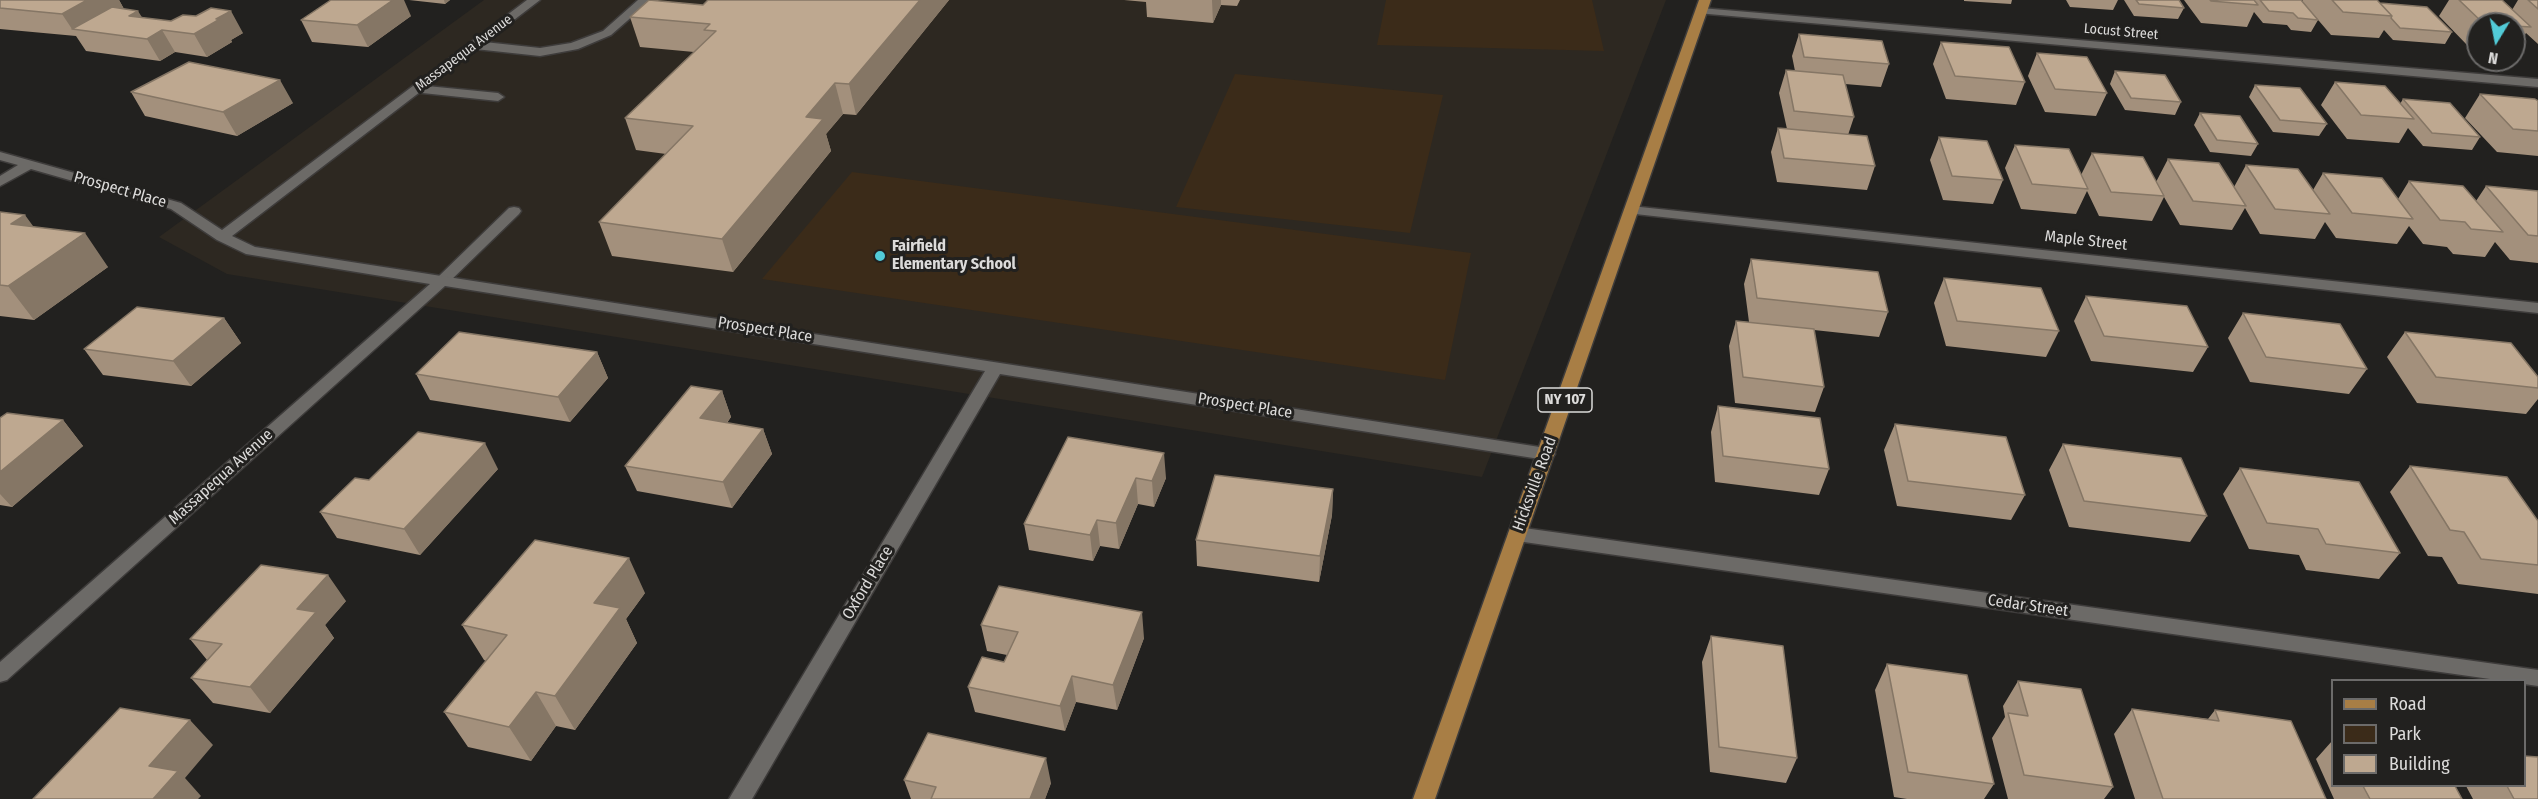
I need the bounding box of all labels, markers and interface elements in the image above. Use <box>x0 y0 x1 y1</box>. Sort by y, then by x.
street label: Massapequa Avenue <box>412 11 516 95</box>
north arrow <box>2466 12 2526 72</box>
street label: Locust Street <box>2083 20 2159 44</box>
text: N <box>2487 48 2500 68</box>
street label: Prospect Place <box>72 168 168 212</box>
street label: Maple Street <box>2044 227 2128 255</box>
place label: Fairfield Elementary School <box>892 237 1016 275</box>
marker: Fairfield Elementary School <box>873 249 887 263</box>
street label: Prospect Place <box>716 313 814 347</box>
road number: NY 107 <box>1538 388 1592 412</box>
street label: Prospect Place <box>1196 389 1294 423</box>
street label: Massapequa Avenue <box>165 425 277 529</box>
street label: Hicksville Road <box>1509 434 1561 534</box>
street label: Oxford Place <box>839 543 897 623</box>
street label: Cedar Street <box>1987 591 2069 621</box>
legend <box>2331 679 2526 787</box>
text: Road <box>2389 693 2426 715</box>
text: Park <box>2389 723 2421 745</box>
text: Building <box>2389 753 2450 775</box>

